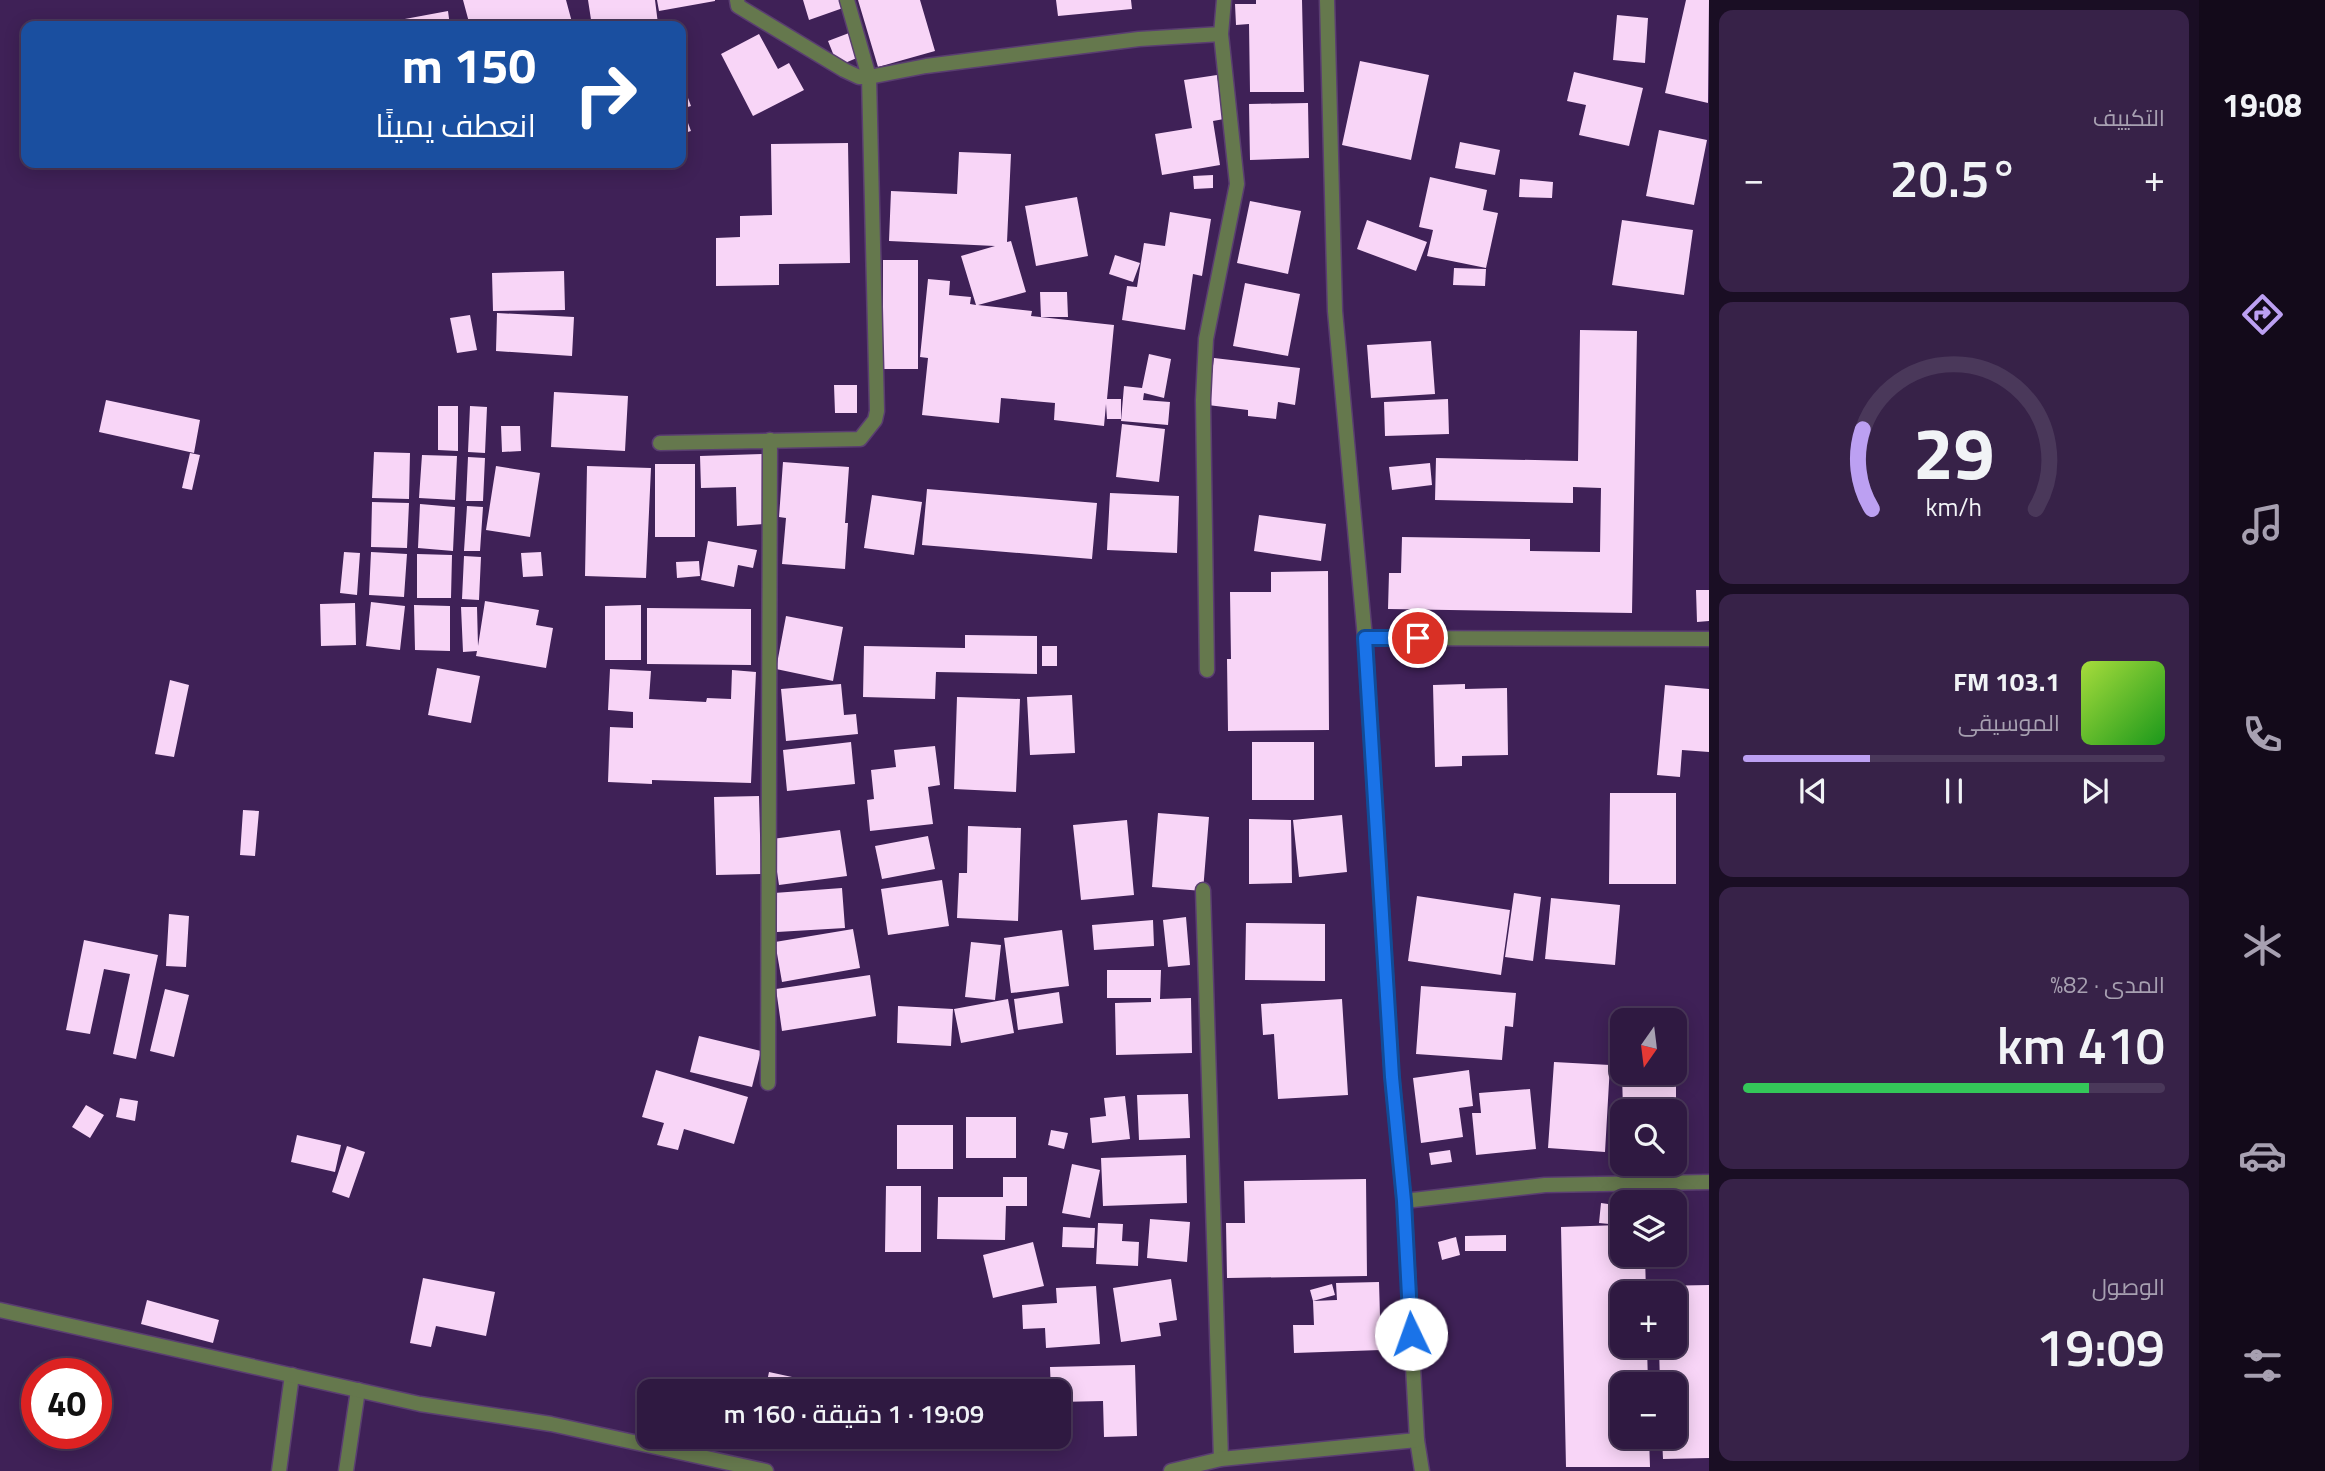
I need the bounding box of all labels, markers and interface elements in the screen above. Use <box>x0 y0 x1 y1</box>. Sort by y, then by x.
text: 150 m <box>402 27 536 102</box>
icon: right <box>560 49 651 140</box>
text: 19:08 <box>2222 81 2302 129</box>
text: التكييف <box>2093 100 2165 135</box>
text: انعطف يمينًا <box>375 101 536 149</box>
text: 20.5° <box>1890 138 2018 217</box>
text: − <box>1743 149 1764 207</box>
text: + <box>2144 149 2165 207</box>
icon: directions <box>2238 290 2287 339</box>
text: 29 <box>1913 398 1995 508</box>
text: km/h <box>1926 488 1982 526</box>
icon: music <box>2238 500 2287 549</box>
pin <box>1388 608 1448 668</box>
icon: arrive <box>1399 619 1437 657</box>
text: 103.1 FM <box>1953 662 2060 701</box>
text: الموسيقى <box>1958 705 2060 740</box>
icon: phone <box>2238 710 2287 759</box>
icon: previous <box>1794 772 1832 810</box>
icon: pause <box>1935 772 1973 810</box>
icon: next <box>2076 772 2114 810</box>
icon: climate <box>2238 921 2287 970</box>
text: المدى · 82% <box>2050 967 2165 1002</box>
text: 410 km <box>1997 1005 2165 1084</box>
north arrow <box>1610 1008 1687 1085</box>
map controls <box>1610 1008 1687 1449</box>
button: search <box>1610 1099 1687 1176</box>
icon: car <box>2238 1131 2287 1180</box>
button: layers <box>1610 1190 1687 1267</box>
text: الوصول <box>2092 1269 2165 1304</box>
button: + <box>1610 1281 1687 1358</box>
position arrow <box>1374 1297 1448 1371</box>
text: 19:09 <box>2036 1307 2165 1386</box>
icon: filters <box>2238 1341 2287 1390</box>
speed limit sign: 40 <box>21 1358 112 1449</box>
button: − <box>1610 1372 1687 1449</box>
text: 19:09 · 1 دقيقة · 160 m <box>724 1394 984 1433</box>

